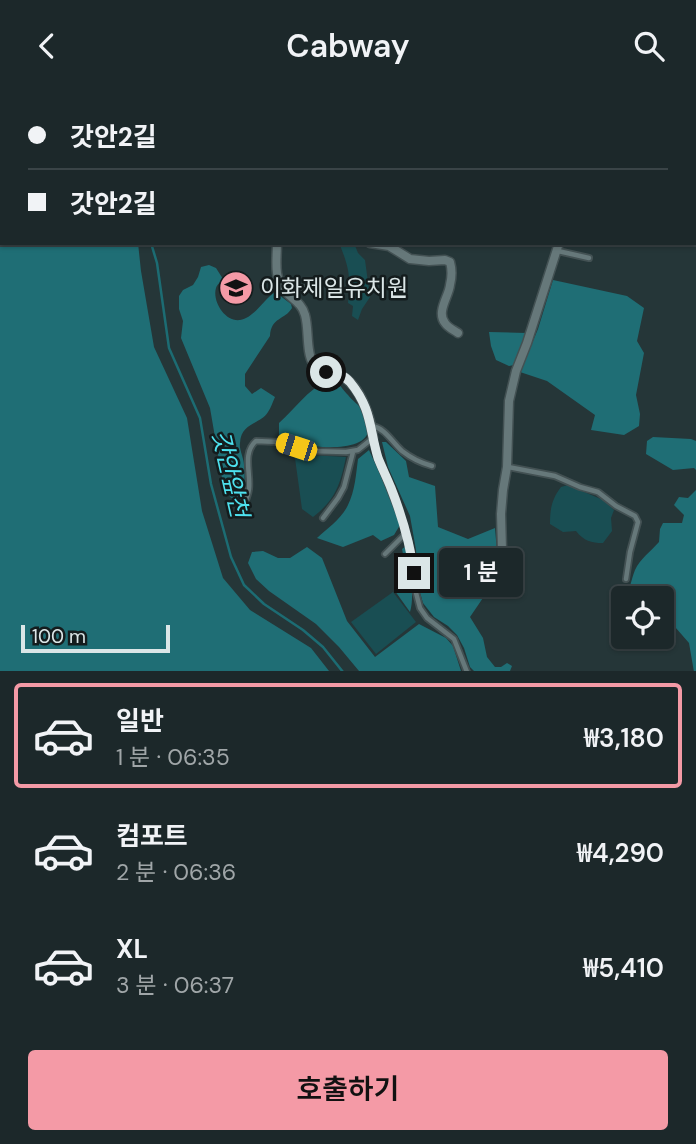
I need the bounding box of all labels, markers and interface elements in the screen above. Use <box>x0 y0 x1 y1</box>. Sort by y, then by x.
text: Cabway <box>286 25 410 67</box>
icon: back <box>28 27 66 65</box>
icon: search <box>630 27 668 65</box>
text: 갓안2길 <box>70 120 157 154</box>
text: 갓안2길 <box>70 187 157 221</box>
school or university icon: 이화제일유치원 <box>217 269 255 307</box>
place label: 이화제일유치원 <box>260 273 408 303</box>
route start <box>310 356 342 388</box>
water label: 갓안앞천 <box>205 427 256 523</box>
car <box>273 431 320 463</box>
callout: 1 분 <box>438 549 522 597</box>
route end <box>398 557 430 589</box>
text: 1 분 <box>464 557 498 587</box>
map controls <box>611 586 674 649</box>
button: locate <box>611 586 674 649</box>
scale bar <box>21 622 170 654</box>
text: 100 m <box>32 624 86 649</box>
icon: car <box>32 704 95 767</box>
text: 일반 <box>116 704 164 738</box>
text: ₩3,180 <box>584 721 664 755</box>
text: 1 분 · 06:35 <box>116 742 230 772</box>
icon: car <box>32 819 95 882</box>
text: 컴포트 <box>116 819 188 853</box>
text: ₩4,290 <box>577 836 664 870</box>
text: 2 분 · 06:36 <box>116 857 236 887</box>
text: XL <box>116 932 148 966</box>
icon: car <box>32 934 95 997</box>
text: ₩5,410 <box>583 951 664 985</box>
text: 3 분 · 06:37 <box>116 970 234 1000</box>
button: 호출하기 <box>28 1050 668 1130</box>

